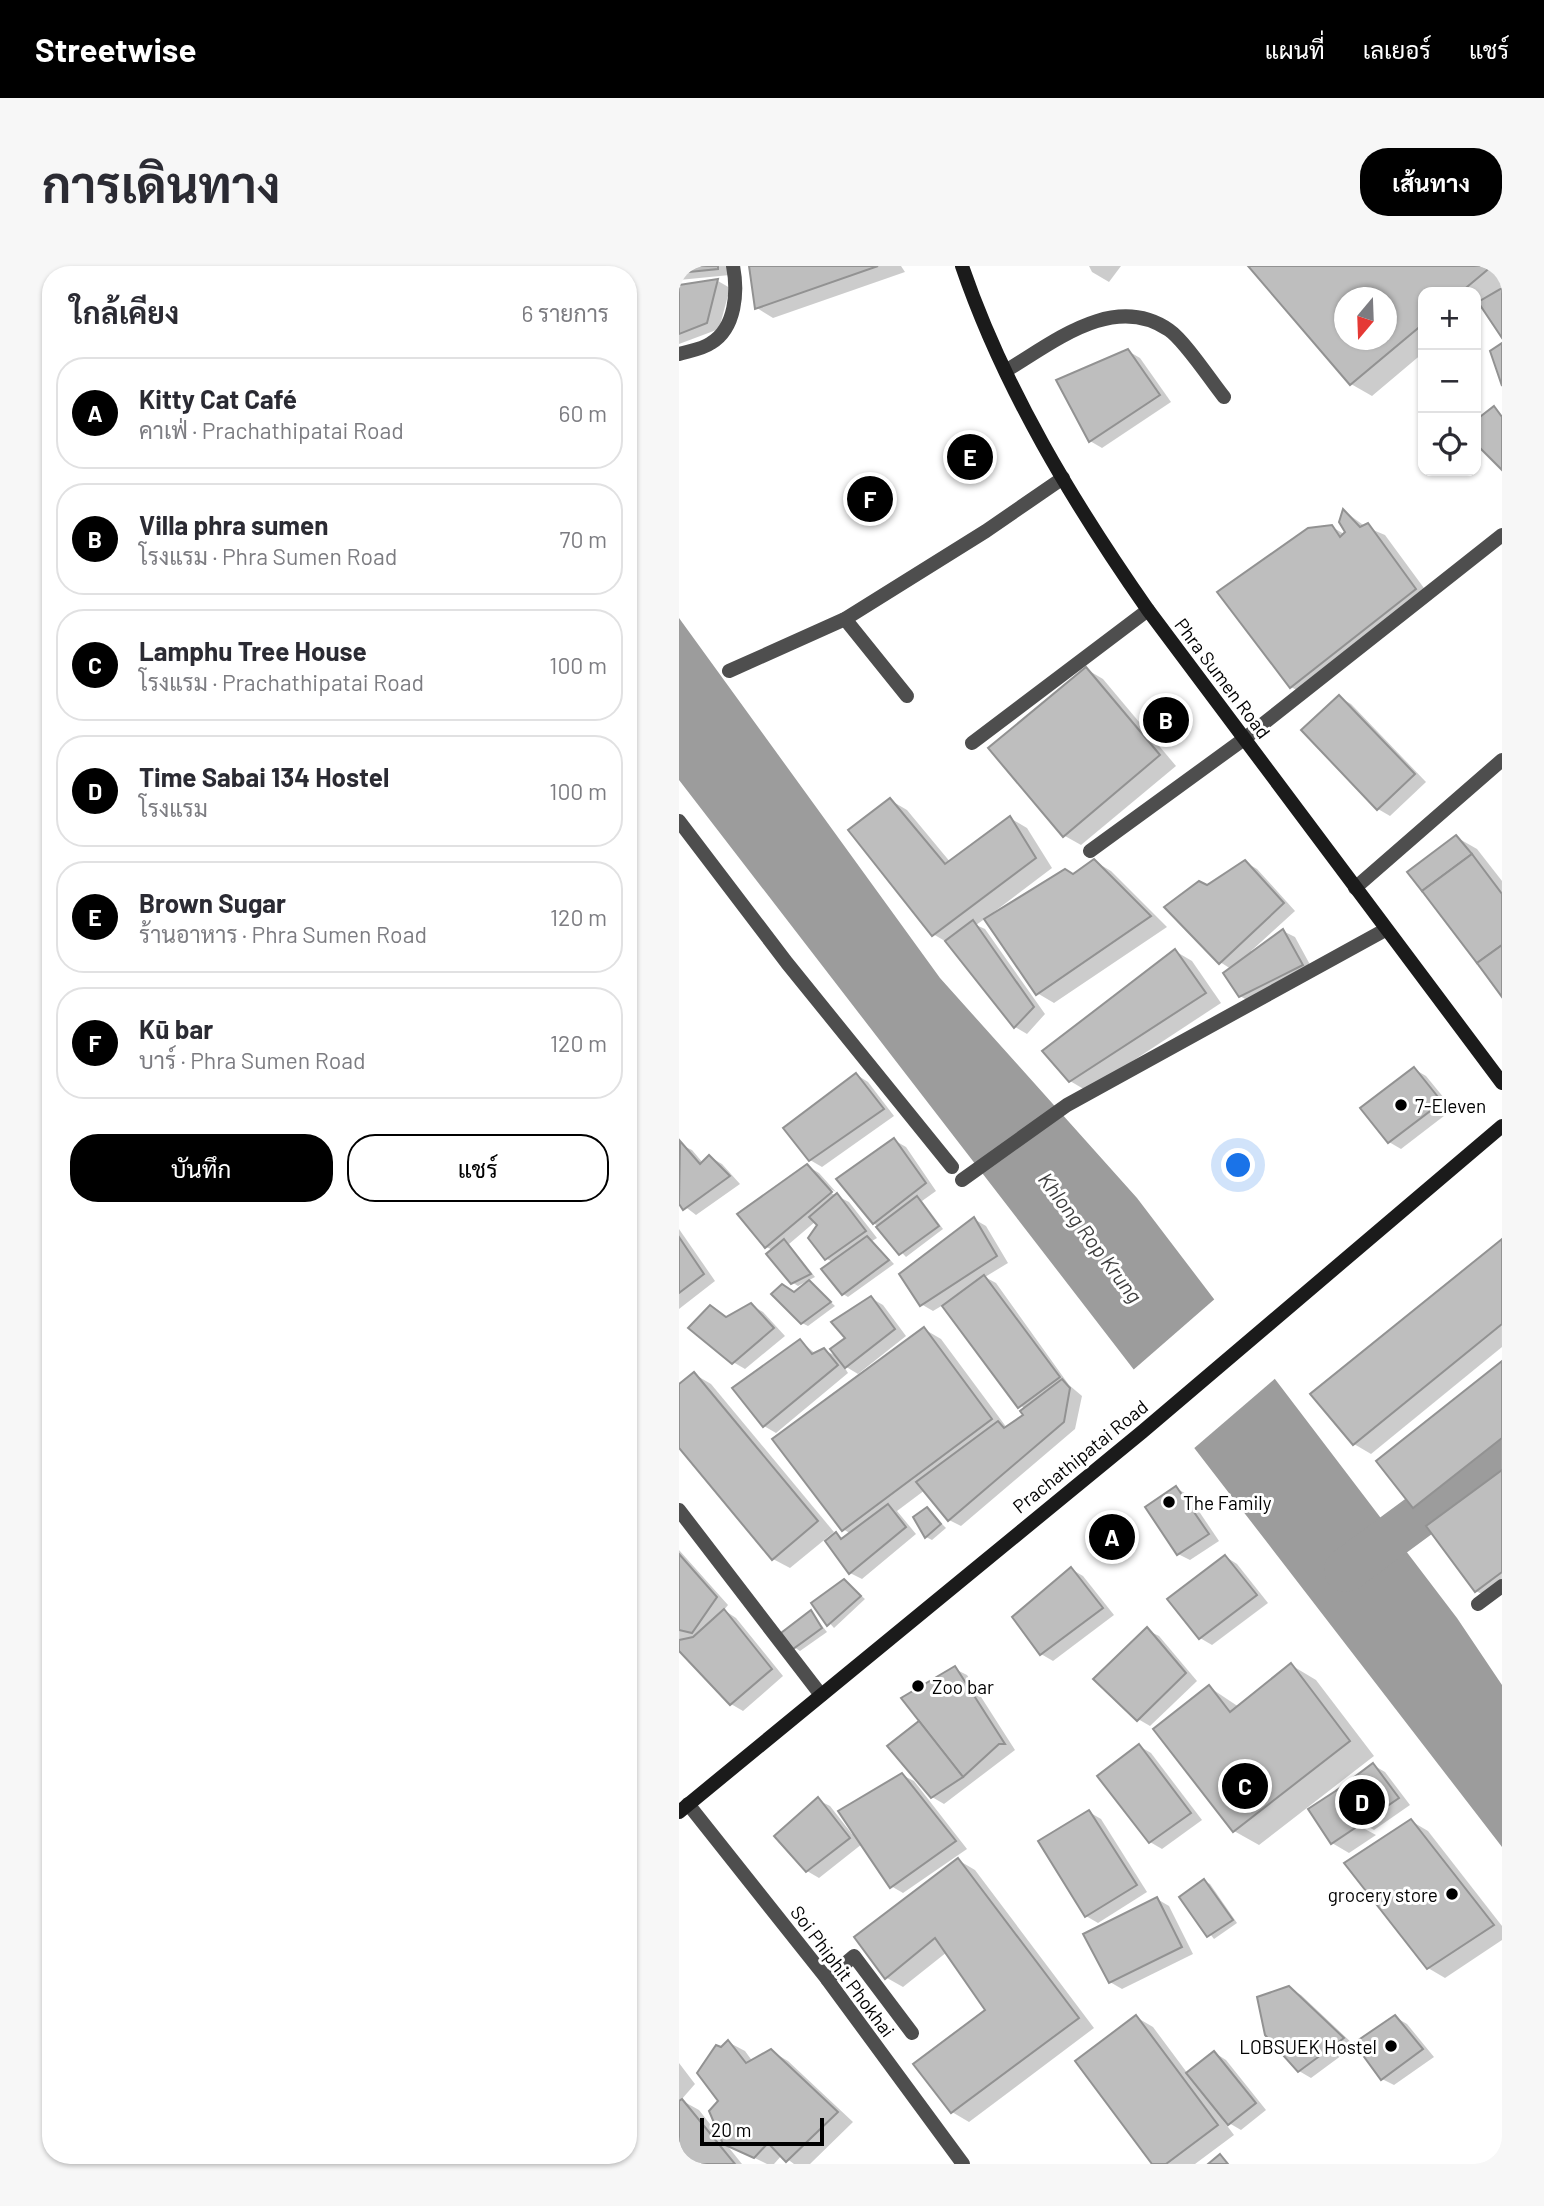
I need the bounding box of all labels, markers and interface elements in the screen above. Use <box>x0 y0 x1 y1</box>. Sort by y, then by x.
text: Streetwise <box>35 29 196 69</box>
text: แผนที่ <box>1265 35 1325 64</box>
text: เลเยอร์ <box>1363 35 1431 64</box>
text: แชร์ <box>1469 35 1509 64</box>
button: เส้นทาง <box>1360 148 1502 216</box>
text: การเดินทาง <box>42 154 280 213</box>
north arrow <box>1334 287 1397 350</box>
map controls <box>1418 287 1481 476</box>
button: + <box>1418 287 1481 350</box>
text: ใกล้เคียง <box>70 294 179 330</box>
text: 6 รายการ <box>522 299 609 327</box>
button: − <box>1418 350 1481 413</box>
text: Kitty Cat Café <box>139 383 297 414</box>
text: A <box>87 399 103 427</box>
text: 60 m <box>559 399 607 427</box>
button: locate <box>1418 413 1481 476</box>
text: คาเฟ่ · Prachathipatai Road <box>139 416 404 444</box>
pin: E <box>947 431 993 483</box>
pin: F <box>847 473 893 525</box>
text: Villa phra sumen <box>139 509 328 540</box>
text: B <box>88 525 102 553</box>
text: 70 m <box>560 525 607 553</box>
text: โรงแรม · Phra Sumen Road <box>139 542 397 570</box>
street label: Phra Sumen Road <box>1170 613 1276 743</box>
text: Lamphu Tree House <box>139 635 367 666</box>
text: C <box>88 651 102 679</box>
text: 100 m <box>549 651 607 679</box>
text: โรงแรม · Prachathipatai Road <box>139 668 424 696</box>
pin: B <box>1143 694 1189 746</box>
text: Time Sabai 134 Hostel <box>139 761 389 792</box>
text: D <box>88 777 102 805</box>
text: 100 m <box>549 777 607 805</box>
text: โรงแรม <box>139 794 208 822</box>
text: Brown Sugar <box>139 887 286 918</box>
text: E <box>88 903 102 931</box>
text: 120 m <box>550 903 607 931</box>
text: ร้านอาหาร · Phra Sumen Road <box>139 920 427 948</box>
text: Kū bar <box>139 1013 213 1044</box>
text: F <box>89 1029 101 1057</box>
text: 120 m <box>550 1029 607 1057</box>
text: บาร์ · Phra Sumen Road <box>139 1046 366 1074</box>
place label: 7-Eleven <box>1415 1094 1486 1117</box>
marker: 7-Eleven <box>1393 1097 1409 1113</box>
button: บันทึก <box>70 1134 333 1202</box>
button: แชร์ <box>347 1134 609 1202</box>
your location <box>1221 1148 1255 1182</box>
water label: Khlong Rop Krung <box>1034 1167 1148 1307</box>
street label: Prachathipatai Road <box>1008 1395 1152 1517</box>
place label: The Family <box>1183 1491 1272 1514</box>
marker: The Family <box>1161 1494 1177 1510</box>
pin: A <box>1089 1511 1135 1563</box>
place label: Zoo bar <box>932 1675 994 1698</box>
marker: Zoo bar <box>910 1678 926 1694</box>
pin: C <box>1222 1760 1268 1812</box>
pin: D <box>1339 1776 1385 1828</box>
place label: grocery store <box>1328 1883 1438 1906</box>
marker: grocery store <box>1444 1886 1460 1902</box>
street label: Soi Phiphit Phokhai <box>786 1901 900 2041</box>
place label: LOBSUEK Hostel <box>1239 2035 1377 2058</box>
marker: LOBSUEK Hostel <box>1383 2038 1399 2054</box>
scale bar <box>700 2115 824 2147</box>
text: 20 m <box>711 2118 751 2141</box>

